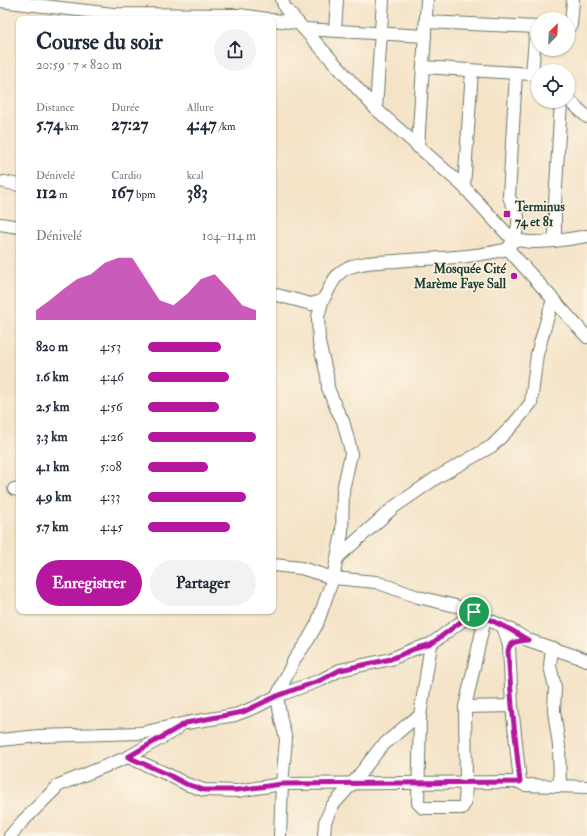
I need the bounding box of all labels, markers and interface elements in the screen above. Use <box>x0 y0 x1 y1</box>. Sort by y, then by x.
north arrow <box>531 12 575 56</box>
map controls <box>531 12 575 108</box>
text: Course du soir <box>36 28 163 56</box>
button: share <box>214 29 256 71</box>
text: 20:59 · 7 × 820 m <box>36 57 122 73</box>
button: locate <box>531 64 575 108</box>
text: Distance <box>36 101 74 114</box>
text: Durée <box>111 101 139 114</box>
text: Allure <box>187 101 214 114</box>
text: 5.74 <box>36 114 62 135</box>
text: 27:27 <box>111 114 148 135</box>
text: 4:47 <box>187 114 217 135</box>
text: km <box>62 120 78 133</box>
text: /km <box>217 120 236 133</box>
text: Dénivelé <box>36 169 75 182</box>
text: Cardio <box>111 169 141 182</box>
text: kcal <box>187 169 204 182</box>
text: 112 <box>36 182 57 203</box>
text: 167 <box>111 182 134 203</box>
text: 383 <box>187 182 208 203</box>
text: m <box>57 188 68 201</box>
text: bpm <box>134 188 156 201</box>
place label: Terminus 74 et 81 <box>514 199 565 230</box>
marker: Terminus 74 et 81 <box>502 209 512 219</box>
text: Dénivelé <box>36 228 82 244</box>
text: 104–114 m <box>202 228 256 244</box>
place label: Mosquée Cité Marème Faye Sall <box>413 261 507 293</box>
marker: Mosquée Cité Marème Faye Sall <box>509 271 519 281</box>
text: 820 m <box>36 339 68 355</box>
text: 4:53 <box>100 339 121 355</box>
text: 1.6 km <box>36 369 69 385</box>
text: 4:46 <box>100 369 124 385</box>
text: 2.5 km <box>36 399 70 415</box>
text: 4:56 <box>100 399 122 415</box>
text: 3.3 km <box>36 429 68 445</box>
text: 4:26 <box>100 429 123 445</box>
text: 4.1 km <box>36 459 69 475</box>
text: 5:08 <box>100 459 122 475</box>
text: 4.9 km <box>36 489 71 505</box>
text: 4:33 <box>100 489 120 505</box>
text: 5.7 km <box>36 519 68 535</box>
text: 4:45 <box>100 519 123 535</box>
button: Enregistrer <box>36 560 142 606</box>
button: Partager <box>150 560 256 606</box>
pin <box>457 595 491 629</box>
icon: arrive <box>463 601 485 623</box>

